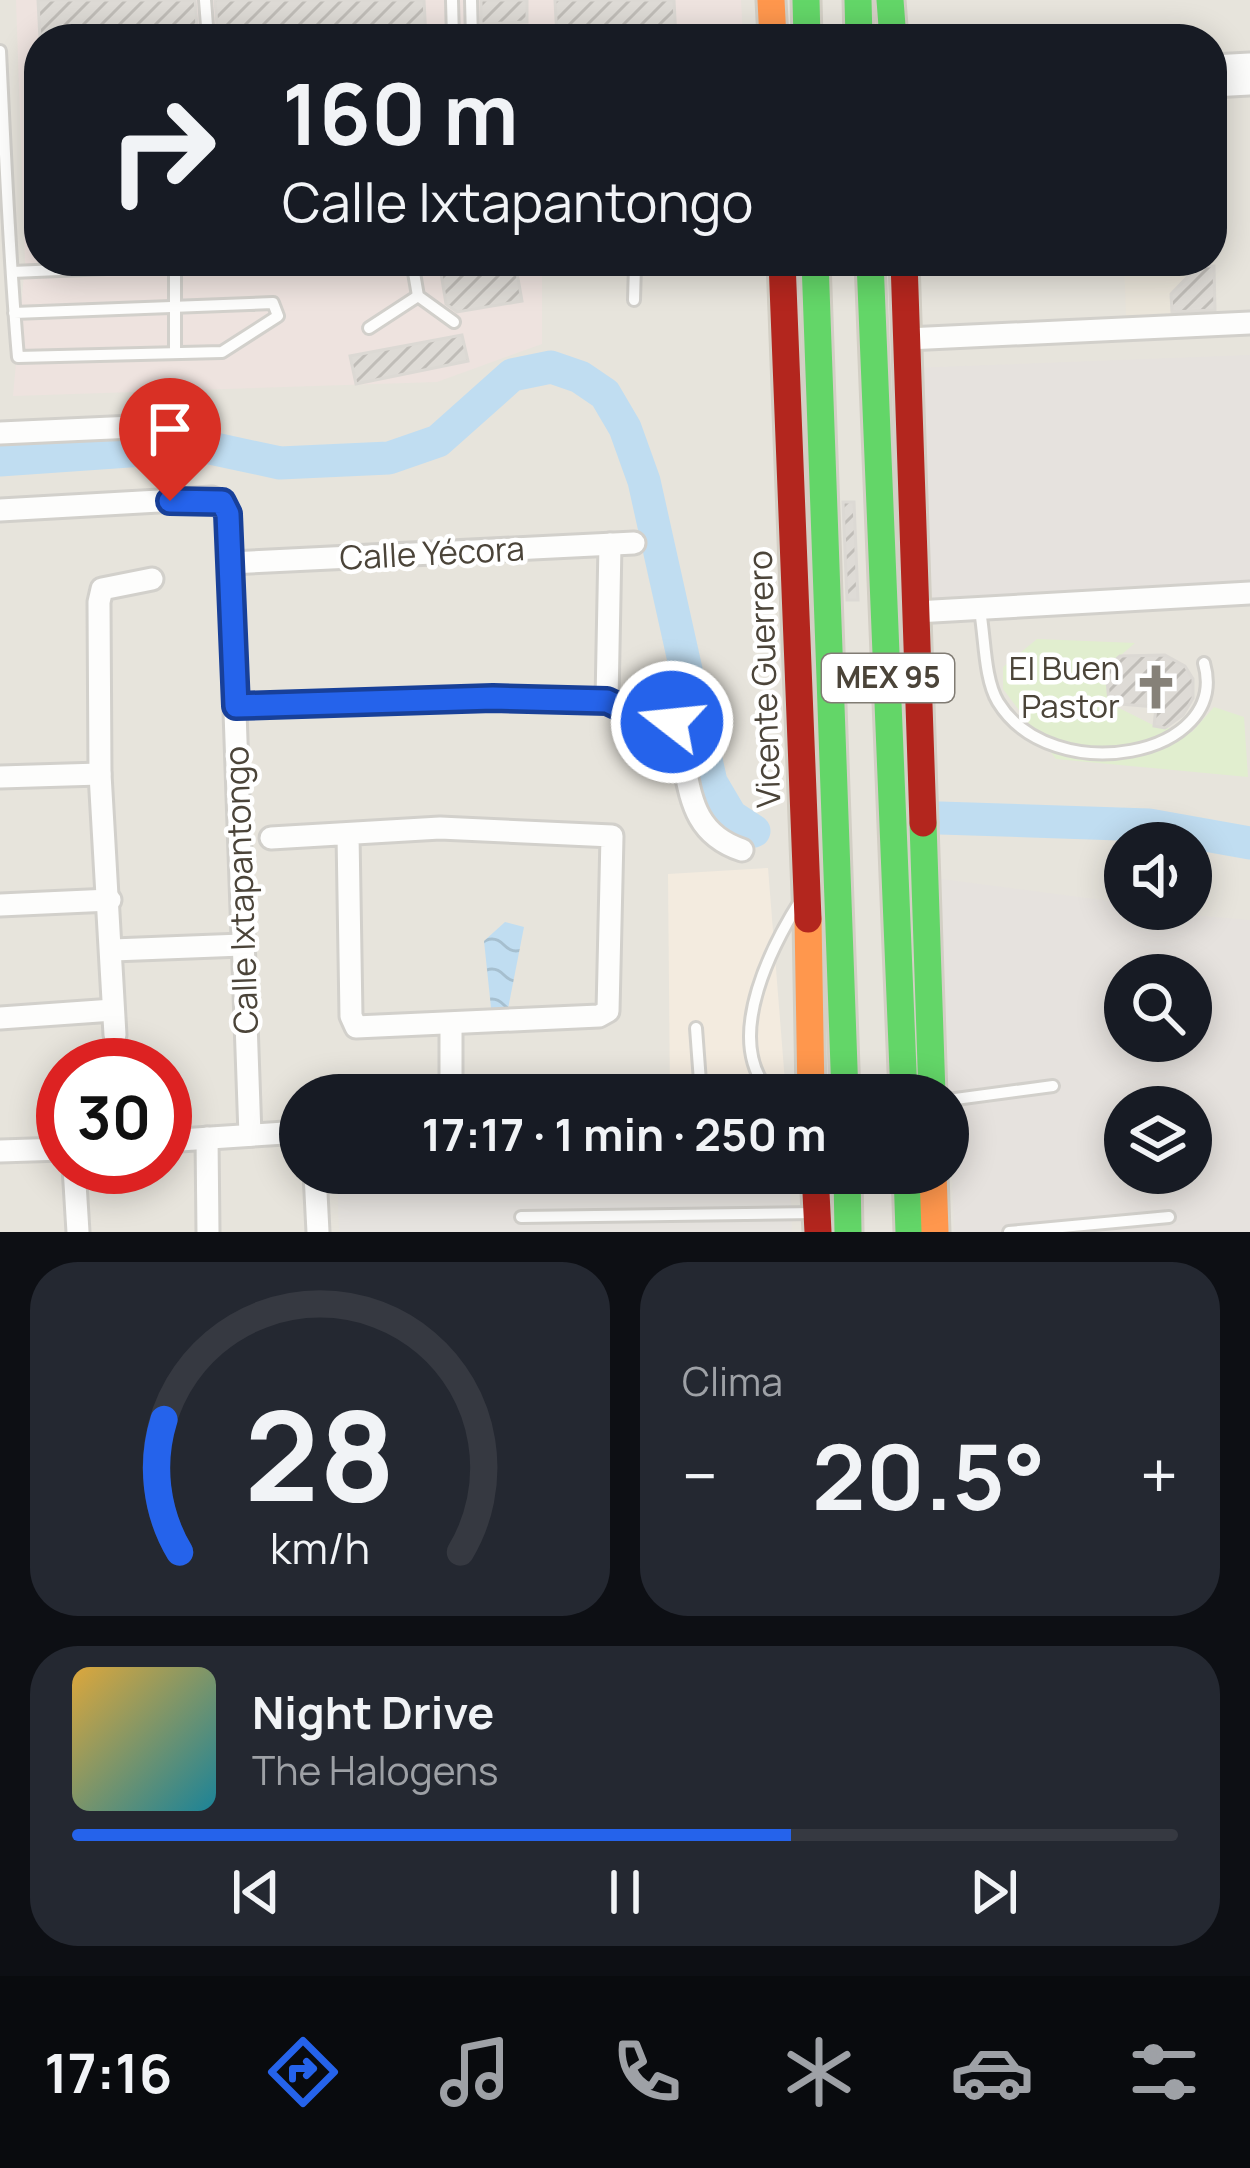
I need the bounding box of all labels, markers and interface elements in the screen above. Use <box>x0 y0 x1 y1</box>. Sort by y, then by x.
text: 160 m <box>282 55 519 170</box>
icon: right <box>84 72 240 228</box>
text: Calle Ixtapantongo <box>282 164 753 238</box>
pin <box>119 378 221 501</box>
icon: arrive <box>137 396 203 462</box>
street label: Calle Yécora <box>338 525 526 580</box>
street label: Vicente Guerrero <box>737 550 790 809</box>
place label: El Buen Pastor <box>1009 645 1120 728</box>
road number: MEX 95 <box>822 654 954 702</box>
position arrow <box>609 659 735 785</box>
church icon: El Buen Pastor <box>1131 662 1181 712</box>
street label: Calle Ixtapantongo <box>213 745 268 1035</box>
map controls <box>1104 822 1212 1194</box>
button: sound <box>1104 822 1212 930</box>
button: search <box>1104 954 1212 1062</box>
speed limit sign: 30 <box>36 1038 192 1194</box>
button: layers <box>1104 1086 1212 1194</box>
text: 17:17 · 1 min · 250 m <box>421 1103 827 1165</box>
text: Clima <box>682 1354 783 1408</box>
text: 28 <box>245 1368 395 1538</box>
text: 20.5° <box>812 1414 1045 1537</box>
text: − <box>682 1430 718 1520</box>
text: + <box>1140 1430 1178 1520</box>
text: km/h <box>270 1518 370 1577</box>
text: Night Drive <box>252 1681 494 1743</box>
text: The Halogens <box>252 1743 499 1797</box>
icon: previous <box>223 1859 289 1925</box>
icon: pause <box>592 1859 658 1925</box>
icon: next <box>961 1859 1027 1925</box>
icon: directions <box>261 2030 345 2114</box>
icon: music <box>433 2030 517 2114</box>
icon: phone <box>605 2030 689 2114</box>
icon: climate <box>777 2030 861 2114</box>
icon: car <box>950 2030 1034 2114</box>
icon: filters <box>1122 2030 1206 2114</box>
text: 17:16 <box>44 2035 172 2109</box>

